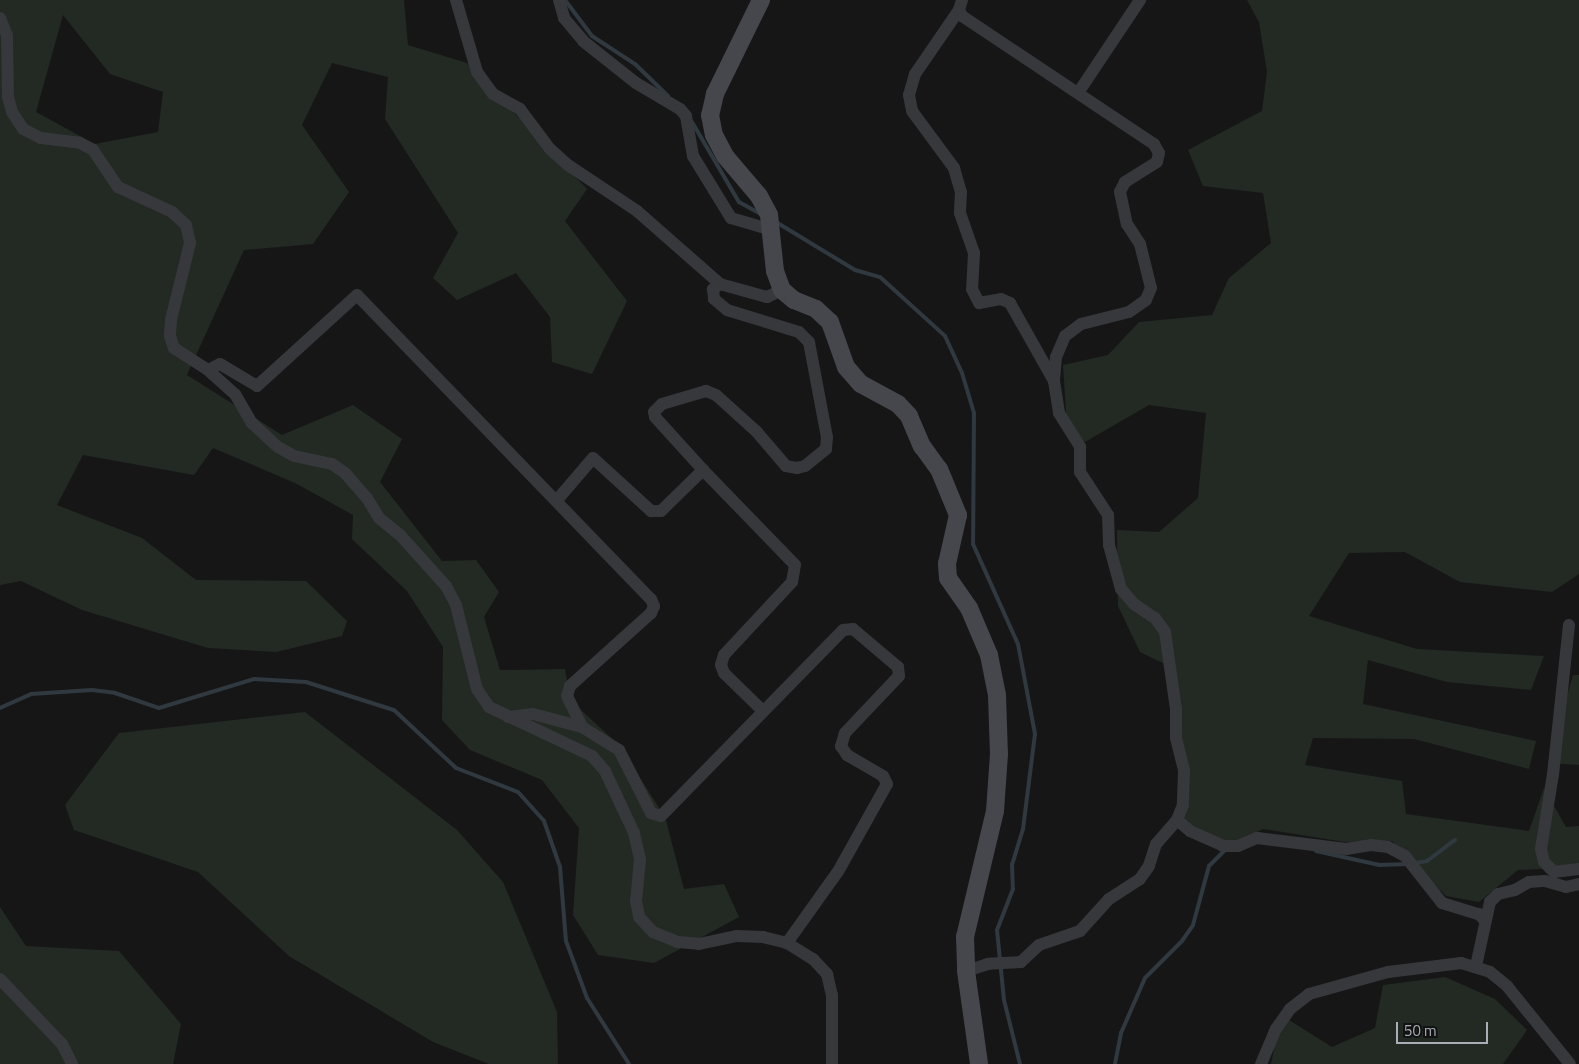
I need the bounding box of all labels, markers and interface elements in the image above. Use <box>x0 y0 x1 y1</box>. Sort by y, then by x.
scale bar <box>1399 1012 1492 1044</box>
text: 50 m <box>1404 1019 1437 1042</box>

